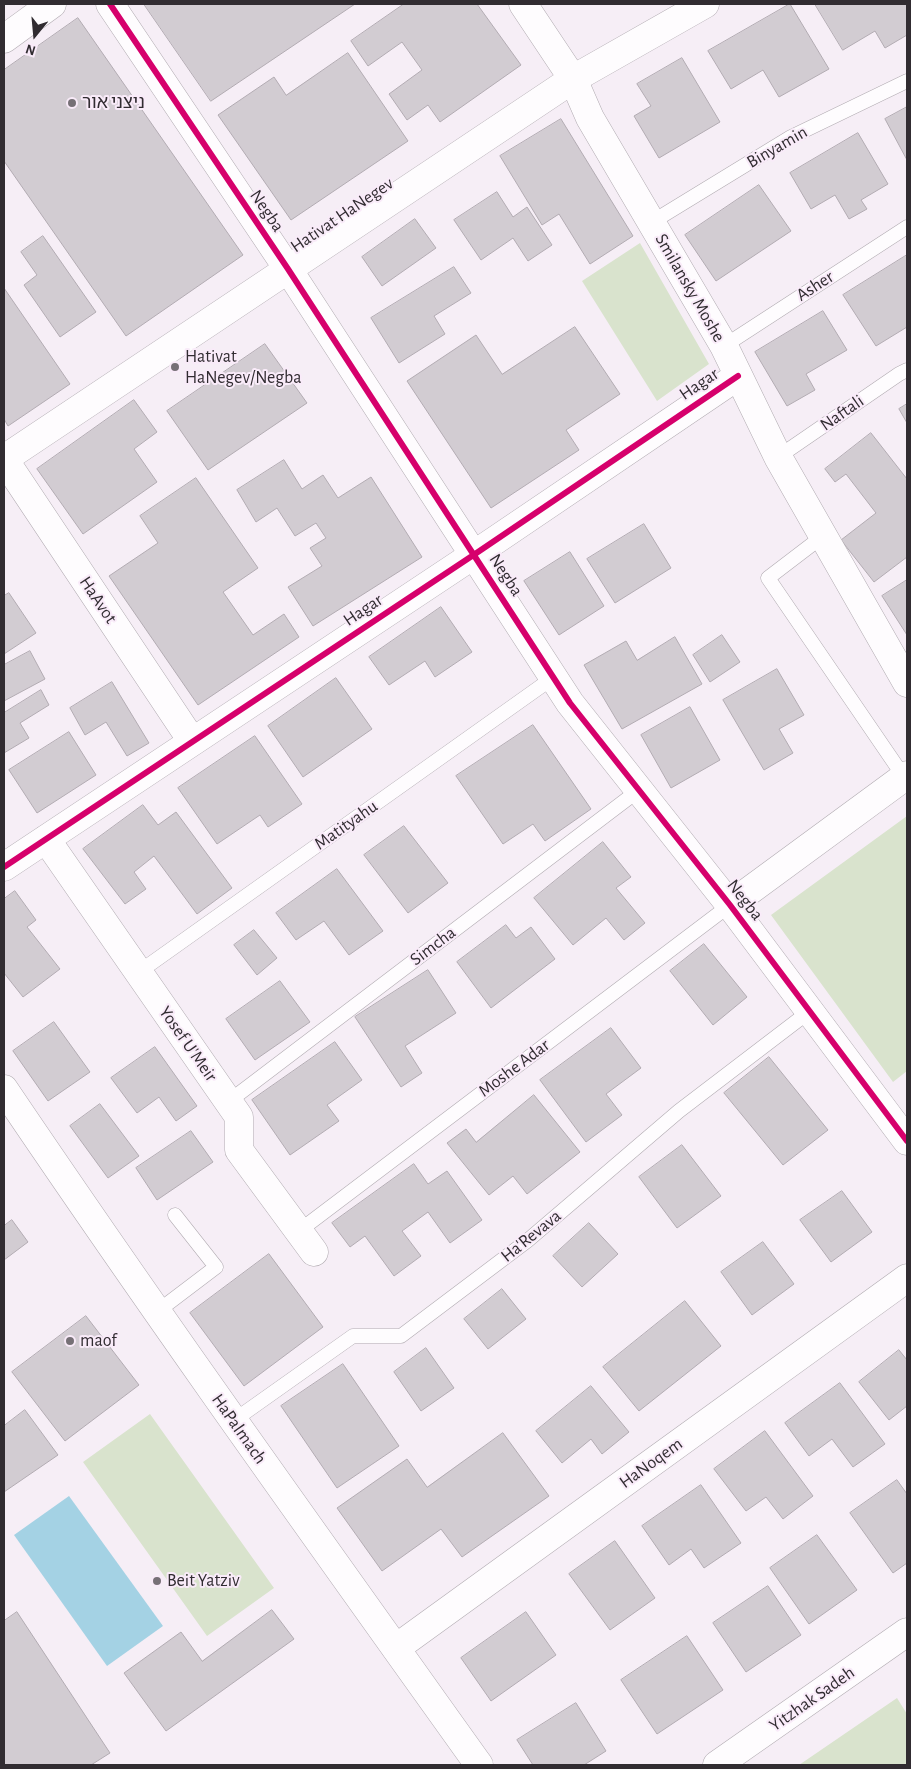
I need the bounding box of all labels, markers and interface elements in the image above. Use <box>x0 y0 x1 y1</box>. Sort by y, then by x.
north arrow <box>10 10 60 60</box>
text: N <box>24 41 37 57</box>
place label: ניצני אור <box>82 92 145 114</box>
marker: ניצני אור <box>66 97 78 109</box>
street label: Binyamin <box>743 121 811 173</box>
street label: Hativat HaNegev <box>286 173 398 257</box>
street label: Negba <box>245 186 289 236</box>
street label: Smilansky Moshe <box>650 230 730 346</box>
street label: Asher <box>792 266 838 306</box>
place label: Hativat HaNegev/Negba <box>185 346 302 388</box>
marker: Hativat HaNegev/Negba <box>169 361 181 373</box>
street label: Hagar <box>675 363 723 405</box>
street label: Naftali <box>816 390 868 436</box>
street label: Negba <box>484 550 528 600</box>
street label: HaAvot <box>74 572 122 628</box>
street label: Hagar <box>339 589 387 631</box>
street label: Matityahu <box>310 795 382 855</box>
street label: Negba <box>722 875 768 925</box>
street label: Simcha <box>406 922 460 970</box>
street label: Yosef U'Meir <box>154 1002 222 1086</box>
street label: Moshe Adar <box>474 1034 554 1102</box>
street label: Ha'Revava <box>496 1205 566 1267</box>
place label: maof <box>80 1330 117 1352</box>
marker: maof <box>64 1335 76 1347</box>
street label: HaPalmach <box>207 1390 271 1468</box>
street label: HaNoqem <box>615 1433 687 1493</box>
place label: Beit Yatziv <box>167 1570 240 1592</box>
marker: Beit Yatziv <box>151 1575 163 1587</box>
street label: Yitzhak Sadeh <box>765 1662 859 1736</box>

